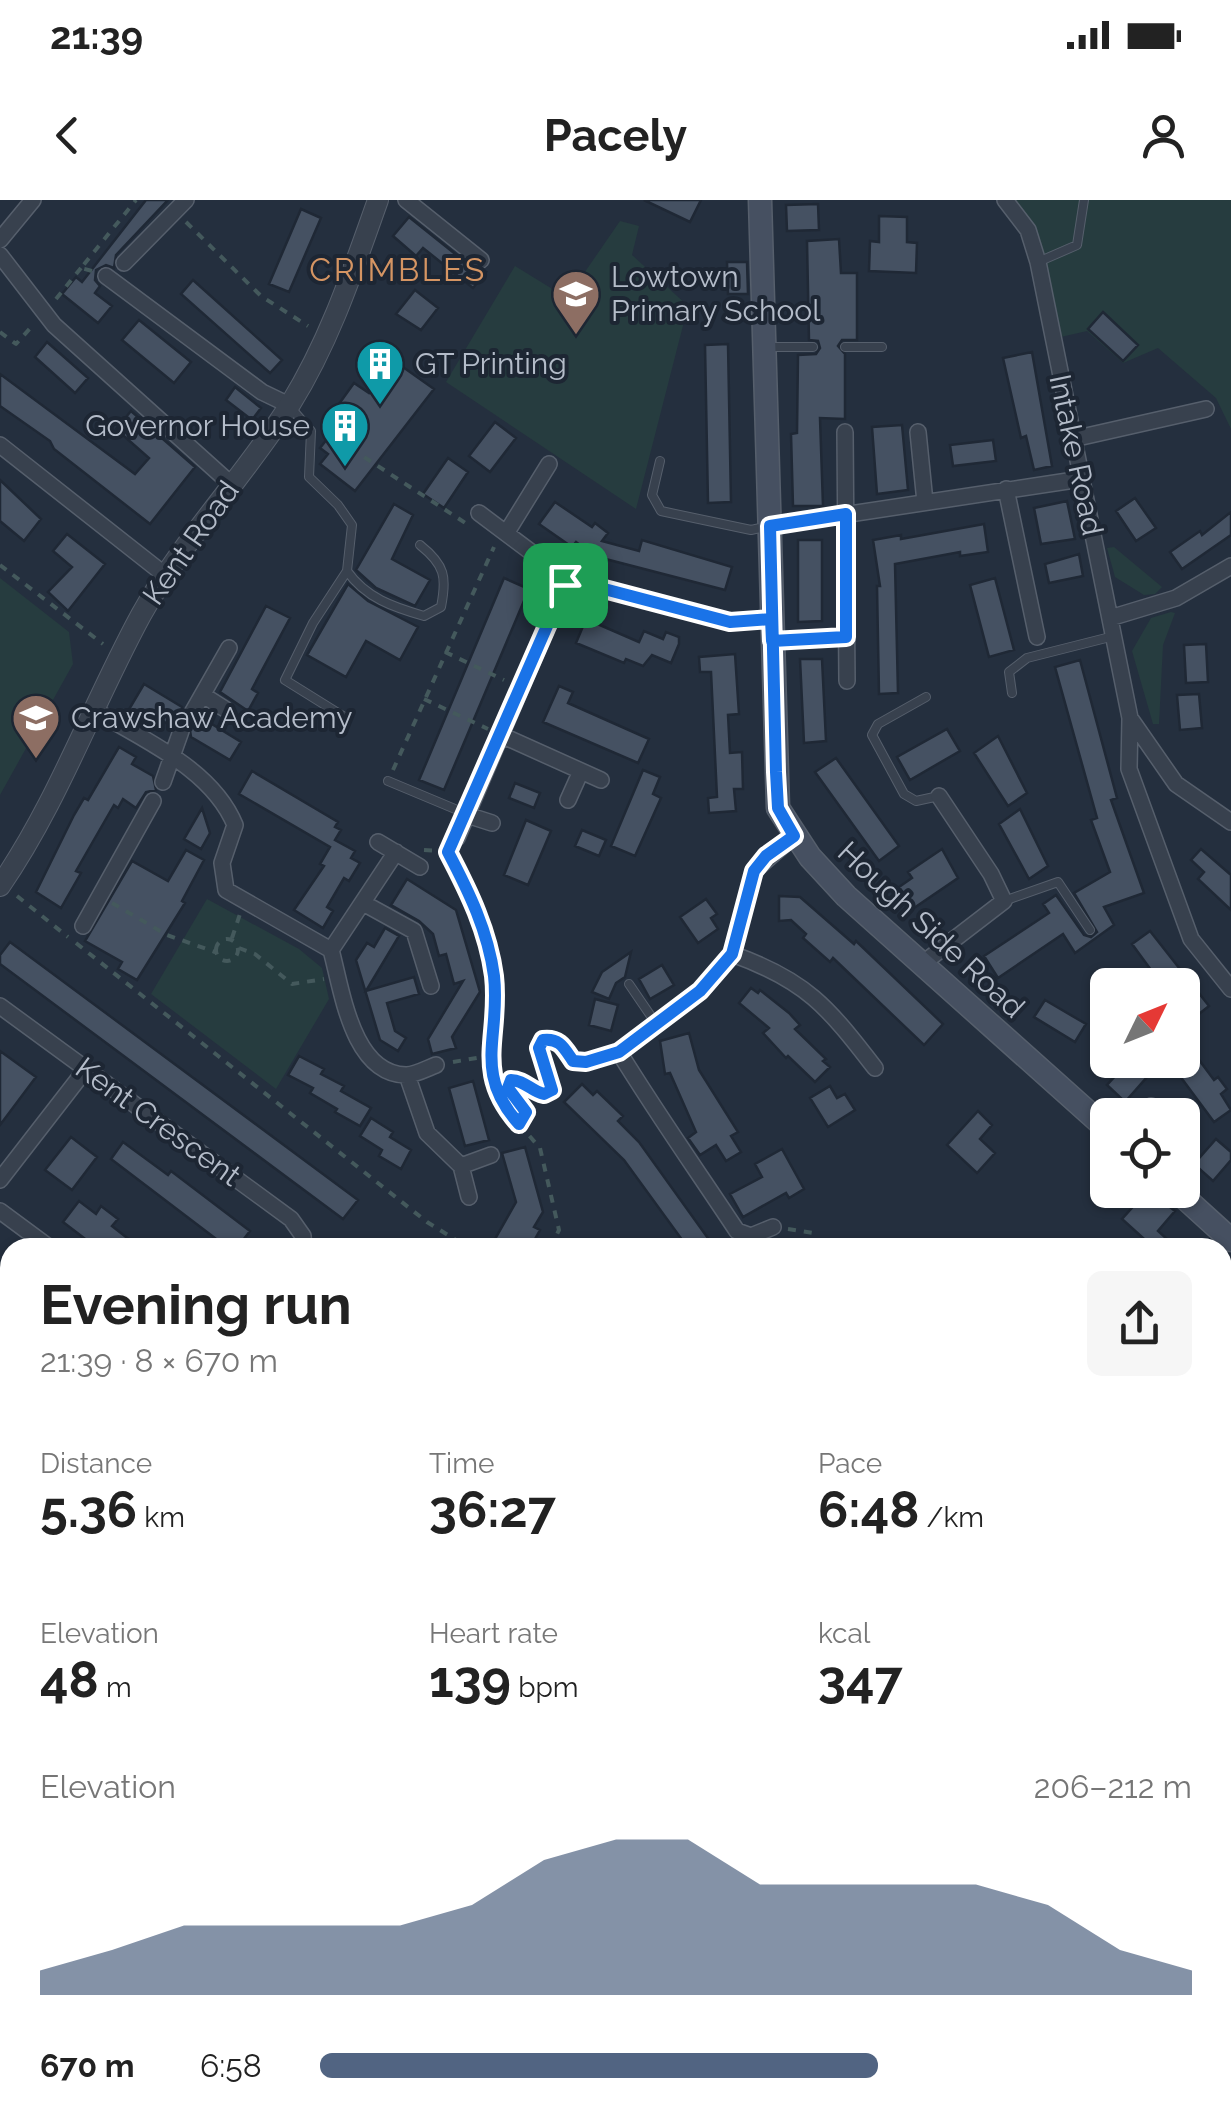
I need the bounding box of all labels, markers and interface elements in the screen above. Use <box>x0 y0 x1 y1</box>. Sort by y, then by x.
text: 21:39 <box>50 13 143 58</box>
icon: back <box>40 108 95 163</box>
icon: person <box>1136 108 1191 163</box>
text: Pacely <box>544 109 687 162</box>
district label: CRIMBLES <box>309 251 487 288</box>
place label: Lowtown Primary School <box>611 259 821 328</box>
school or university icon: Lowtown Primary School <box>550 268 602 336</box>
building icon: GT Printing <box>354 338 406 406</box>
place label: GT Printing <box>415 346 567 381</box>
street label: Intake Road <box>1042 371 1111 538</box>
building icon: Governor House <box>319 400 371 468</box>
place label: Governor House <box>85 408 310 443</box>
street label: Kent Road <box>135 474 246 611</box>
pin <box>523 543 608 628</box>
icon: arrive <box>538 558 593 613</box>
school or university icon: Crawshaw Academy <box>10 692 62 760</box>
place label: Crawshaw Academy <box>71 700 352 735</box>
street label: Hough Side Road <box>831 834 1032 1025</box>
north arrow <box>1090 968 1200 1078</box>
map controls <box>1090 968 1200 1208</box>
street label: Kent Crescent <box>69 1050 247 1193</box>
button: locate <box>1090 1098 1200 1208</box>
button: share <box>1087 1271 1192 1376</box>
text: Evening run <box>40 1272 352 1337</box>
text: 21:39 · 8 × 670 m <box>40 1342 278 1379</box>
text: Distance <box>40 1447 152 1480</box>
text: Time <box>429 1447 494 1480</box>
text: Pace <box>818 1447 882 1480</box>
text: 5.36 <box>40 1480 137 1539</box>
text: 36:27 <box>429 1480 556 1539</box>
text: 6:48 <box>818 1480 919 1539</box>
text: km <box>137 1501 185 1534</box>
text: /km <box>919 1501 984 1534</box>
text: Elevation <box>40 1617 159 1650</box>
text: Heart rate <box>429 1617 558 1650</box>
text: kcal <box>818 1617 870 1650</box>
text: 48 <box>40 1650 99 1709</box>
text: 139 <box>429 1650 511 1709</box>
text: 347 <box>818 1650 903 1709</box>
text: m <box>99 1671 132 1704</box>
text: bpm <box>511 1671 579 1704</box>
text: Elevation <box>40 1768 176 1805</box>
text: 206–212 m <box>1034 1768 1192 1805</box>
text: 670 m <box>40 2047 135 2084</box>
text: 6:58 <box>200 2047 262 2084</box>

